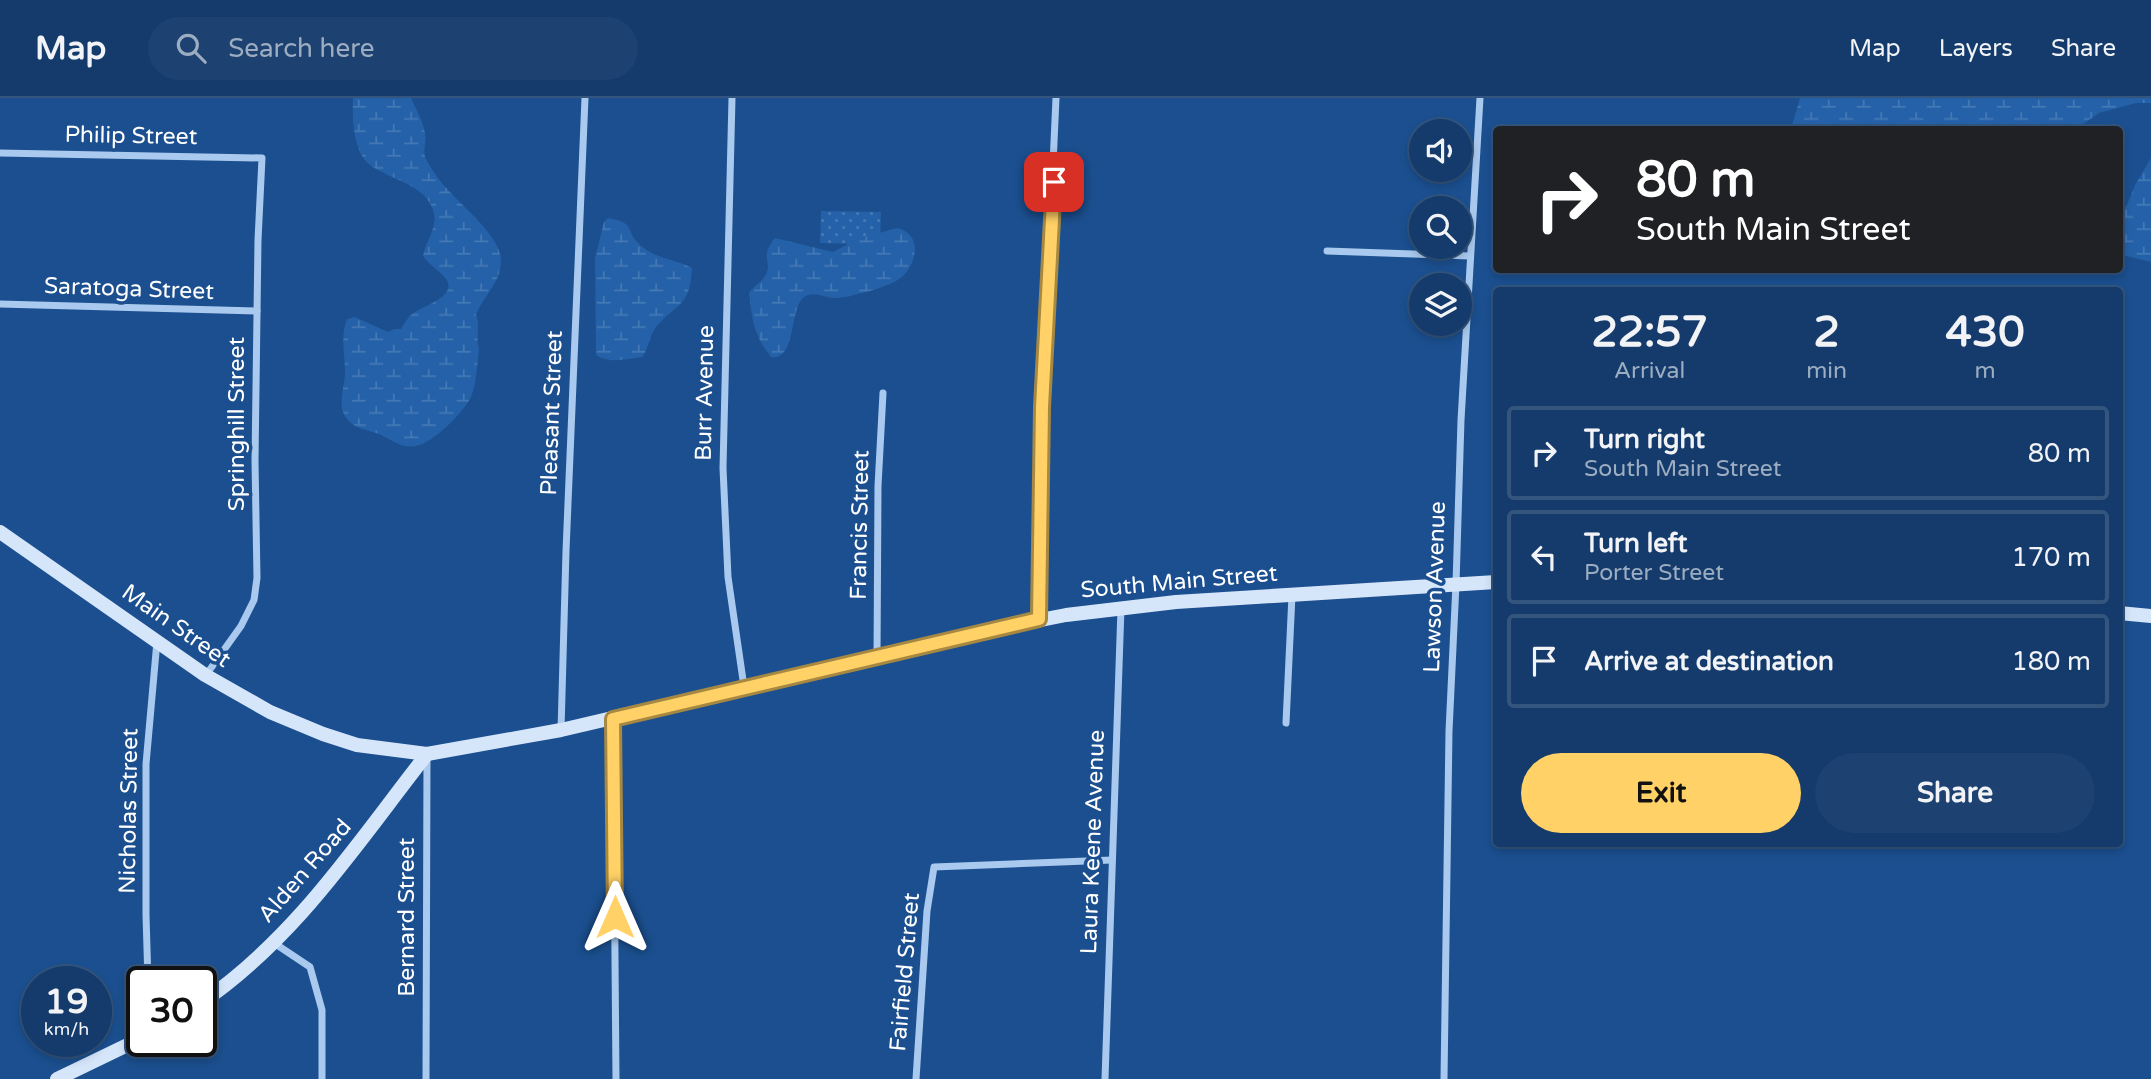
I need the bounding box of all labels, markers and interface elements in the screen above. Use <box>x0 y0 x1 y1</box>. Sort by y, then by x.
search box <box>148 17 638 80</box>
text: Map <box>35 29 106 68</box>
icon: search <box>172 29 210 67</box>
text: Search here <box>228 33 374 64</box>
text: Map <box>1849 34 1901 63</box>
text: Layers <box>1939 34 2013 63</box>
text: Share <box>2051 34 2116 63</box>
map controls <box>1409 119 1472 336</box>
button: sound <box>1409 119 1472 182</box>
street label: Philip Street <box>64 121 198 151</box>
text: 80 m <box>1636 151 1755 210</box>
pin <box>1024 152 1084 212</box>
icon: right <box>1521 154 1612 245</box>
icon: arrive <box>1035 163 1073 201</box>
button: search <box>1409 196 1472 259</box>
text: South Main Street <box>1636 211 1911 249</box>
street label: Saratoga Street <box>43 272 215 306</box>
button: layers <box>1409 273 1472 336</box>
text: 22:57 <box>1591 307 1708 358</box>
text: 2 <box>1813 307 1840 358</box>
text: 430 <box>1945 307 2025 358</box>
street label: Burr Avenue <box>690 325 720 461</box>
street label: Pleasant Street <box>535 330 569 496</box>
street label: Springhill Street <box>223 337 251 511</box>
text: Arrival <box>1614 357 1685 385</box>
text: min <box>1806 357 1847 385</box>
text: m <box>1974 357 1996 385</box>
text: Turn right <box>1584 424 1705 455</box>
icon: right <box>1525 434 1563 472</box>
text: 80 m <box>2028 438 2091 469</box>
street label: Francis Street <box>845 450 875 600</box>
text: South Main Street <box>1584 455 1782 483</box>
street label: Lawson Avenue <box>1418 501 1452 673</box>
text: Turn left <box>1584 528 1687 559</box>
icon: left <box>1525 538 1563 576</box>
text: 170 m <box>2011 542 2091 573</box>
street label: South Main Street <box>1079 559 1279 605</box>
text: Porter Street <box>1584 559 1724 587</box>
street label: Main Street <box>116 578 236 674</box>
icon: arrive <box>1525 642 1563 680</box>
text: Arrive at destination <box>1584 646 1834 677</box>
text: 180 m <box>2011 646 2091 677</box>
street label: Nicholas Street <box>114 728 144 894</box>
street label: Laura Keene Avenue <box>1075 729 1111 955</box>
button: Exit <box>1521 753 1801 833</box>
button: Share <box>1815 753 2095 833</box>
street label: Alden Road <box>252 813 358 929</box>
street label: Bernard Street <box>393 837 421 997</box>
position arrow <box>578 880 652 954</box>
street label: Fairfield Street <box>884 891 926 1053</box>
speed limit sign: 30 <box>126 966 217 1057</box>
text: 19 <box>45 981 88 1023</box>
text: km/h <box>44 1018 89 1040</box>

